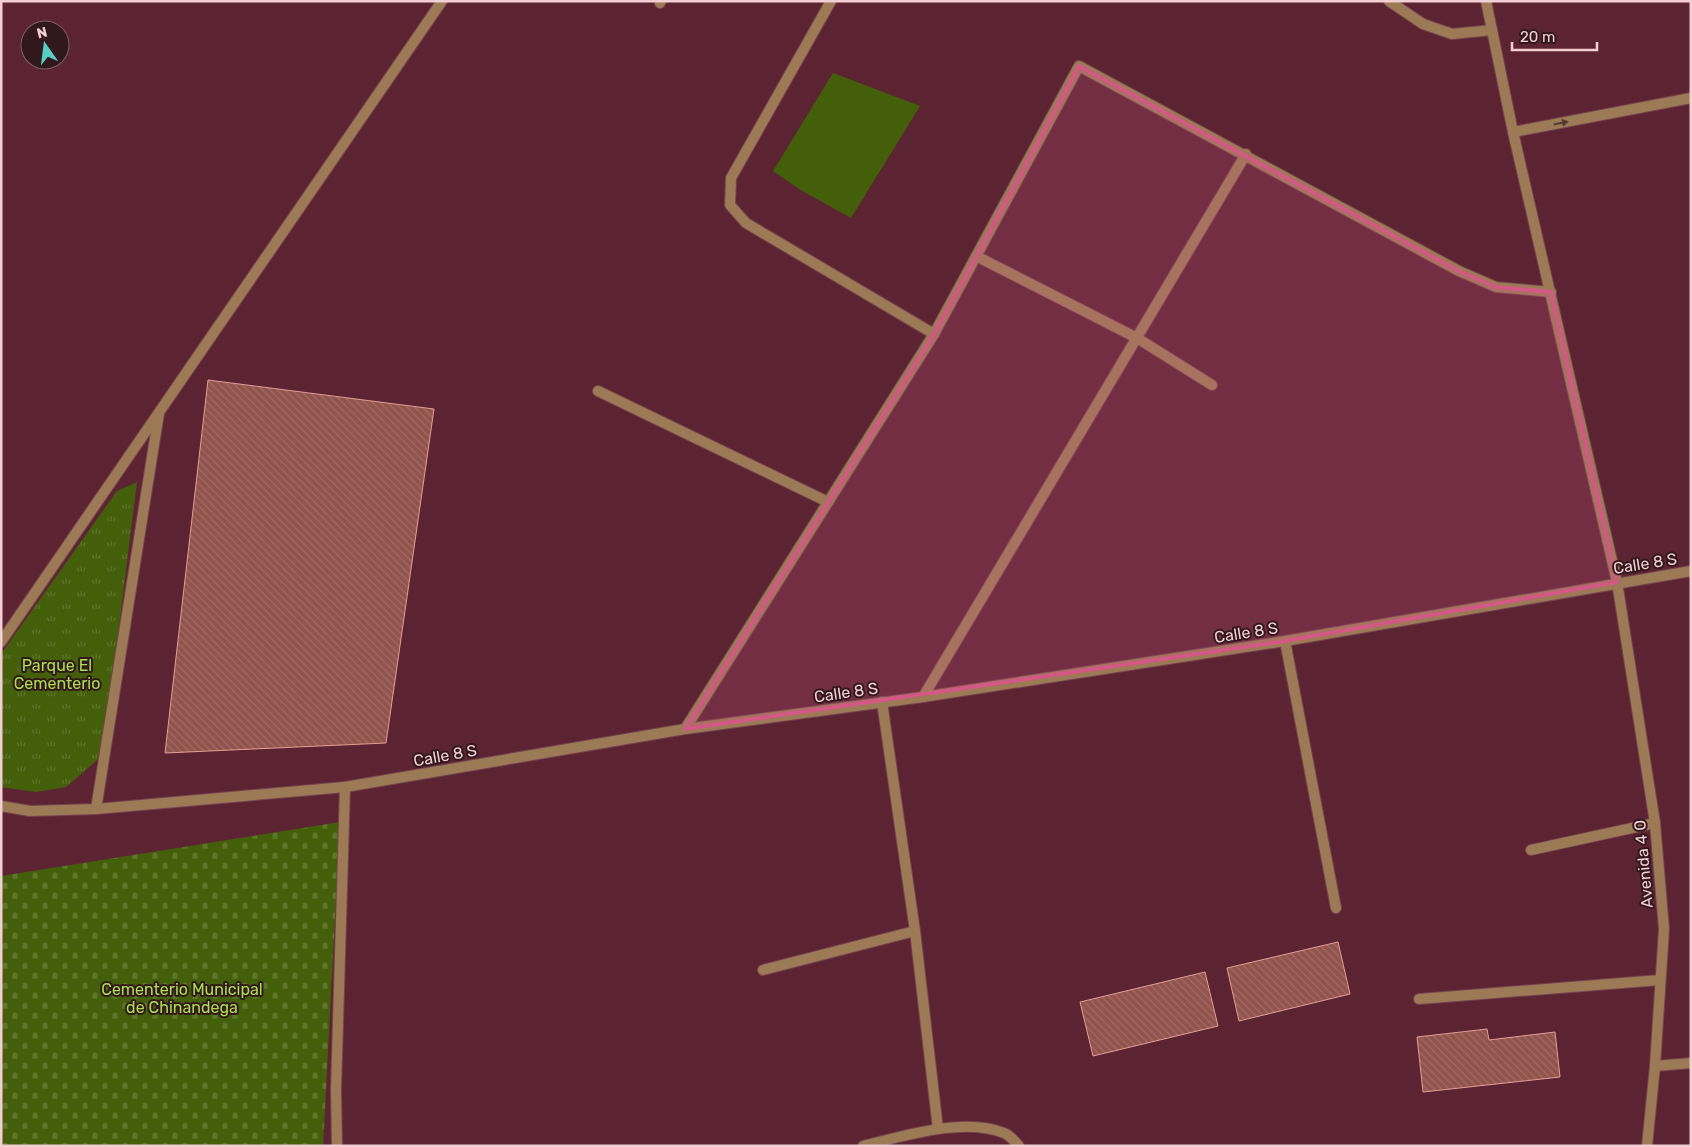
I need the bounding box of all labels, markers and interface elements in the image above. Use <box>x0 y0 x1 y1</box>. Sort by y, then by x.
north arrow <box>20 20 70 70</box>
scale bar <box>1512 20 1597 52</box>
text: N <box>35 23 49 42</box>
text: 20 m <box>1520 28 1555 46</box>
one-way arrow <box>1553 119 1568 127</box>
street label: Calle 8 S <box>1612 549 1678 578</box>
street label: Calle 8 S <box>1213 618 1279 647</box>
park label: Parque El Cementerio <box>14 656 100 693</box>
street label: Calle 8 S <box>813 679 879 706</box>
street label: Calle 8 S <box>412 741 478 770</box>
street label: Avenida 4 O <box>1630 819 1657 909</box>
park label: Cementerio Municipal de Chinandega <box>101 980 263 1017</box>

